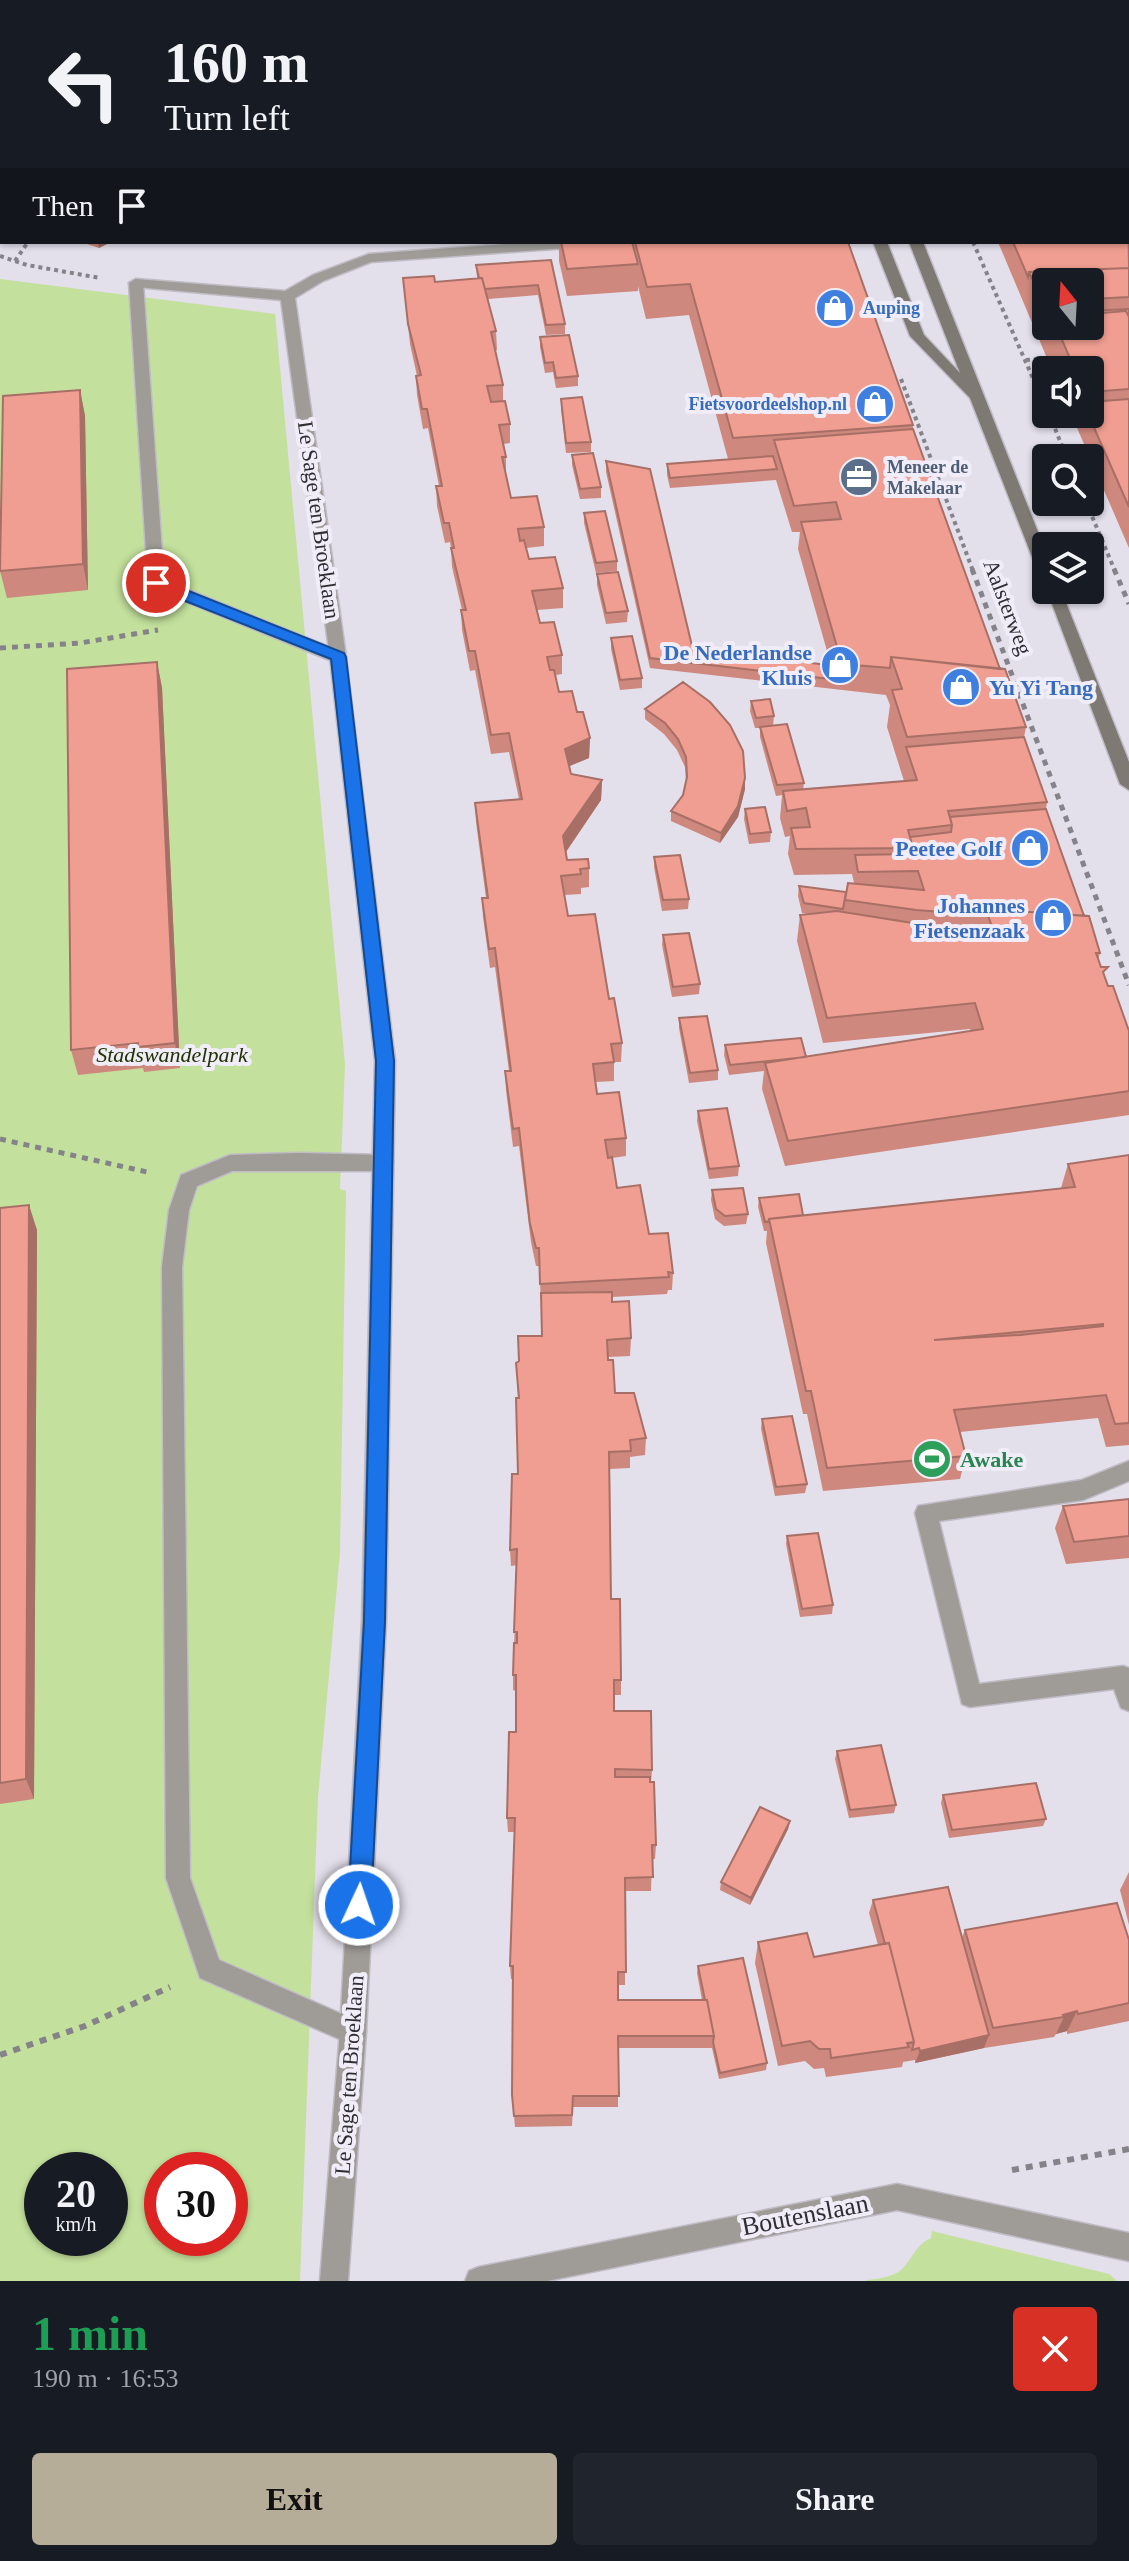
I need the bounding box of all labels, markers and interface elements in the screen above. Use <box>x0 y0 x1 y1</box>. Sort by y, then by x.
icon: left <box>32 32 136 136</box>
text: 160 m <box>164 32 309 94</box>
text: Turn left <box>164 98 290 138</box>
icon: arrive <box>110 184 154 228</box>
text: Then <box>32 189 94 222</box>
north arrow <box>1032 268 1104 340</box>
map controls <box>1032 268 1104 604</box>
shop icon: Auping <box>814 287 856 329</box>
place label: Auping <box>863 298 920 318</box>
button: sound <box>1032 356 1104 428</box>
shop icon: Fietsvoordeelshop.nl <box>854 383 896 425</box>
place label: Fietsvoordeelshop.nl <box>688 394 847 414</box>
street label: Le Sage ten Broeklaan <box>293 419 345 621</box>
button: search <box>1032 444 1104 516</box>
office icon: Meneer de Makelaar <box>838 456 880 498</box>
place label: Meneer de Makelaar <box>887 457 968 498</box>
button: layers <box>1032 532 1104 604</box>
pin <box>122 549 190 617</box>
street label: Aalsterweg <box>978 556 1038 658</box>
icon: arrive <box>134 561 178 605</box>
place label: De Nederlandse Kluis <box>664 640 812 690</box>
shop icon: De Nederlandse Kluis <box>819 644 861 686</box>
shop icon: Yu Yi Tang <box>940 666 982 708</box>
place label: Yu Yi Tang <box>989 675 1093 700</box>
shop icon: Peetee Golf <box>1009 827 1051 869</box>
place label: Peetee Golf <box>895 836 1003 861</box>
place label: Johannes Fietsenzaak <box>914 893 1026 943</box>
shop icon: Johannes Fietsenzaak <box>1032 897 1074 939</box>
park label: Stadswandelpark <box>96 1042 249 1067</box>
sports icon: Awake <box>911 1438 953 1480</box>
place label: Awake <box>960 1447 1023 1472</box>
position arrow <box>317 1863 401 1947</box>
street label: Le Sage ten Broeklaan <box>330 1974 368 2176</box>
speed limit sign: 30 <box>144 2152 248 2256</box>
text: 20 <box>56 2171 96 2216</box>
street label: Boutenslaan <box>739 2189 871 2241</box>
text: km/h <box>55 2213 97 2235</box>
text: 1 min <box>32 2307 148 2360</box>
button: close <box>1013 2307 1097 2391</box>
text: 190 m · 16:53 <box>32 2364 179 2393</box>
button: Exit <box>32 2453 557 2545</box>
button: Share <box>573 2453 1097 2545</box>

